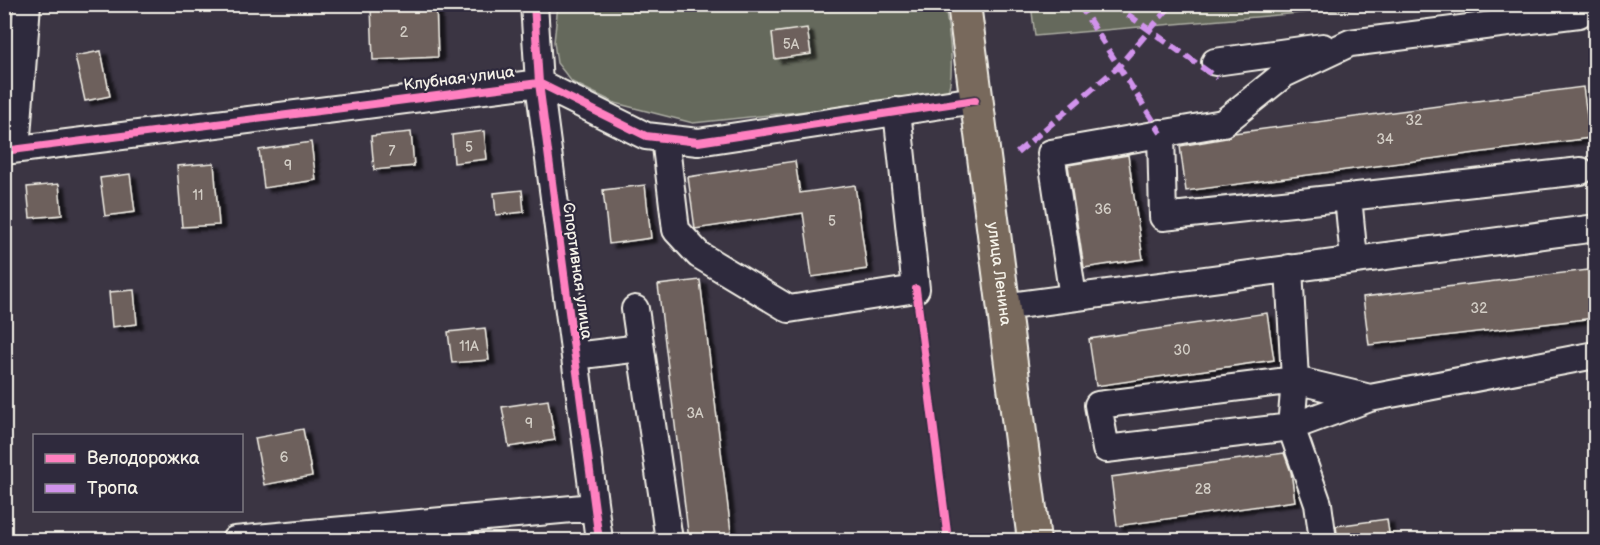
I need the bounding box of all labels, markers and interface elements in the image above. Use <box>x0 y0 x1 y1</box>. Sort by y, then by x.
house number: 2 <box>400 24 409 41</box>
house number: 5А <box>783 36 800 53</box>
street label: Клубная улица <box>402 63 516 95</box>
house number: 32 <box>1406 112 1423 129</box>
house number: 34 <box>1376 131 1394 148</box>
house number: 5 <box>465 139 473 156</box>
house number: 7 <box>389 143 396 160</box>
house number: 9 <box>284 157 292 174</box>
house number: 11 <box>193 187 203 204</box>
street label: Спортивная улица <box>558 201 596 341</box>
house number: 36 <box>1094 201 1112 218</box>
house number: 5 <box>828 213 836 230</box>
street label: улица Ленина <box>983 221 1015 327</box>
house number: 32 <box>1471 300 1488 317</box>
house number: 11А <box>459 338 479 355</box>
house number: 30 <box>1174 342 1190 359</box>
house number: 3А <box>686 405 704 422</box>
house number: 9 <box>525 415 533 432</box>
legend <box>33 434 243 512</box>
text: Велодорожка <box>87 448 200 469</box>
house number: 6 <box>280 449 289 466</box>
text: Тропа <box>87 478 138 499</box>
house number: 28 <box>1195 481 1211 498</box>

